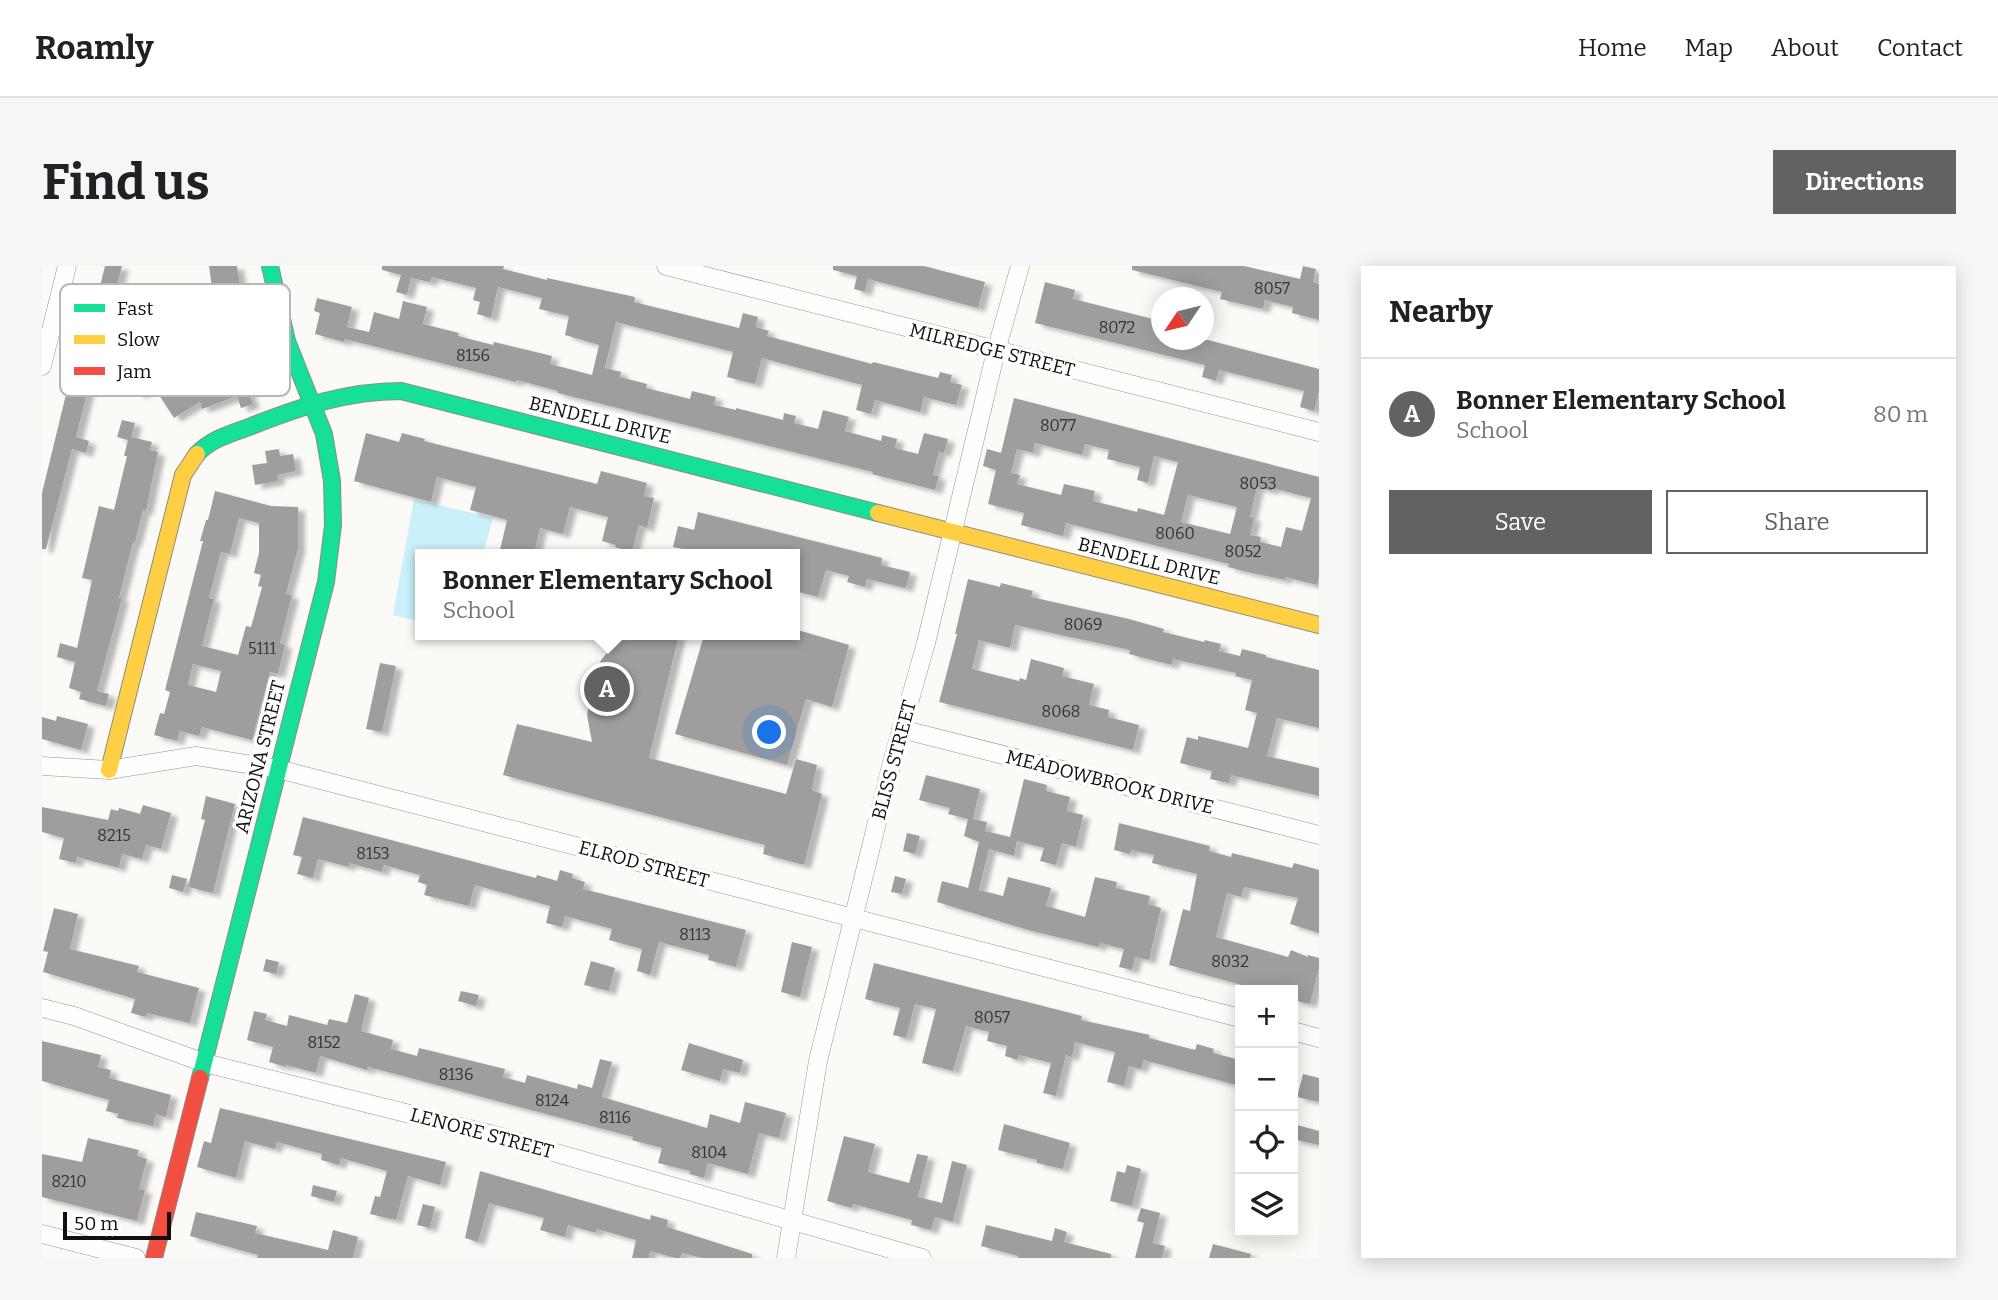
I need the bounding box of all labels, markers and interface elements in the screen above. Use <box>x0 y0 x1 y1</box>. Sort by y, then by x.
text: Roamly <box>35 28 154 68</box>
text: Home <box>1578 34 1647 62</box>
text: Map <box>1685 34 1733 62</box>
text: About <box>1771 34 1839 62</box>
text: Contact <box>1877 34 1963 62</box>
button: Directions <box>1773 150 1956 214</box>
text: Find us <box>42 153 210 212</box>
house number: 8057 <box>1254 279 1290 298</box>
legend <box>60 284 290 396</box>
north arrow <box>1151 287 1214 350</box>
text: Nearby <box>1389 294 1493 330</box>
text: Fast <box>117 297 154 320</box>
street label: MILREDGE STREET <box>907 318 1077 382</box>
house number: 8072 <box>1099 318 1135 337</box>
text: Slow <box>117 328 160 351</box>
house number: 8156 <box>456 346 490 365</box>
text: Jam <box>116 360 151 383</box>
text: Bonner Elementary School <box>1456 385 1786 416</box>
street label: BENDELL DRIVE <box>527 391 673 449</box>
text: A <box>1404 400 1420 428</box>
text: 80 m <box>1873 400 1928 428</box>
house number: 8077 <box>1040 416 1076 435</box>
text: School <box>1456 416 1528 444</box>
house number: 8053 <box>1239 474 1277 493</box>
button: Save <box>1389 490 1652 554</box>
button: Share <box>1666 490 1928 554</box>
house number: 8060 <box>1155 524 1195 543</box>
street label: BENDELL DRIVE <box>1076 532 1222 590</box>
house number: 8052 <box>1225 542 1261 561</box>
popup <box>415 549 800 640</box>
text: Bonner Elementary School <box>443 565 772 596</box>
text: School <box>443 596 515 624</box>
house number: 8069 <box>1064 615 1102 634</box>
house number: 5111 <box>248 639 276 658</box>
pin: A <box>584 663 630 715</box>
street label: ARIZONA STREET <box>230 678 290 836</box>
street label: BLISS STREET <box>867 698 921 822</box>
house number: 8068 <box>1042 702 1080 721</box>
your location <box>752 715 786 749</box>
street label: MEADOWBROOK DRIVE <box>1004 745 1216 819</box>
house number: 8215 <box>97 826 131 845</box>
street label: ELROD STREET <box>576 836 712 892</box>
house number: 8153 <box>356 844 390 863</box>
house number: 8113 <box>679 925 711 944</box>
house number: 8032 <box>1211 952 1249 971</box>
map controls <box>1235 985 1298 1237</box>
button: + <box>1235 985 1298 1048</box>
house number: 8057 <box>974 1008 1010 1027</box>
house number: 8152 <box>307 1033 341 1052</box>
button: − <box>1235 1048 1298 1111</box>
house number: 8136 <box>439 1065 473 1084</box>
house number: 8124 <box>535 1091 570 1110</box>
street label: LENORE STREET <box>408 1103 556 1163</box>
house number: 8116 <box>599 1108 631 1127</box>
button: locate <box>1235 1111 1298 1174</box>
house number: 8104 <box>691 1143 728 1162</box>
house number: 8210 <box>51 1172 87 1191</box>
button: layers <box>1235 1174 1298 1237</box>
scale bar <box>63 1209 172 1241</box>
text: 50 m <box>74 1212 118 1235</box>

